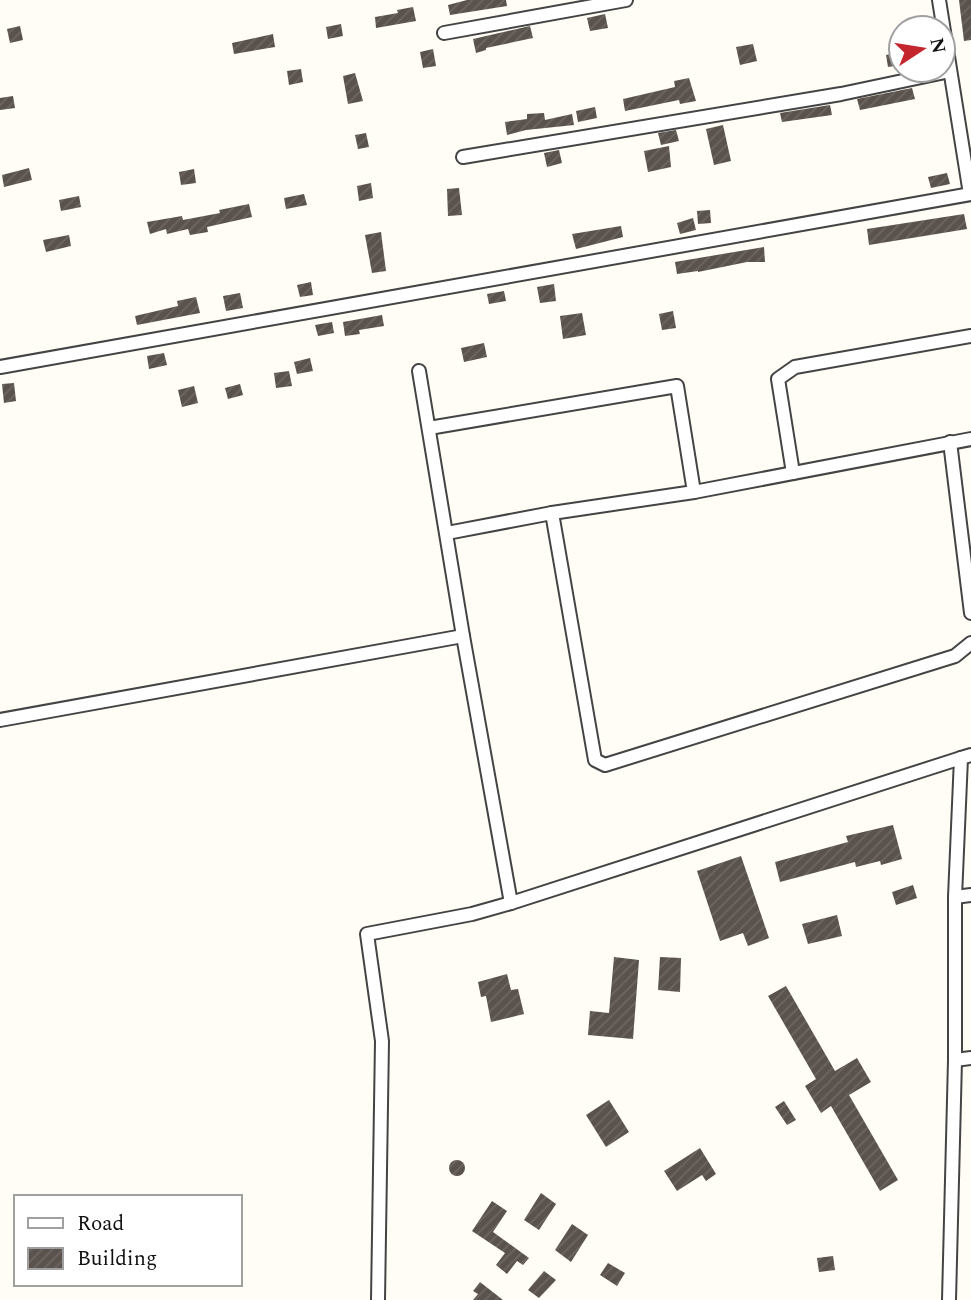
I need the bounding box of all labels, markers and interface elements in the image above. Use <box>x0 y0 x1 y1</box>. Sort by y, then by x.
north arrow <box>887 14 957 84</box>
text: N <box>921 35 953 56</box>
legend <box>14 1195 242 1286</box>
text: Road <box>77 1208 124 1240</box>
text: Building <box>77 1243 157 1275</box>

